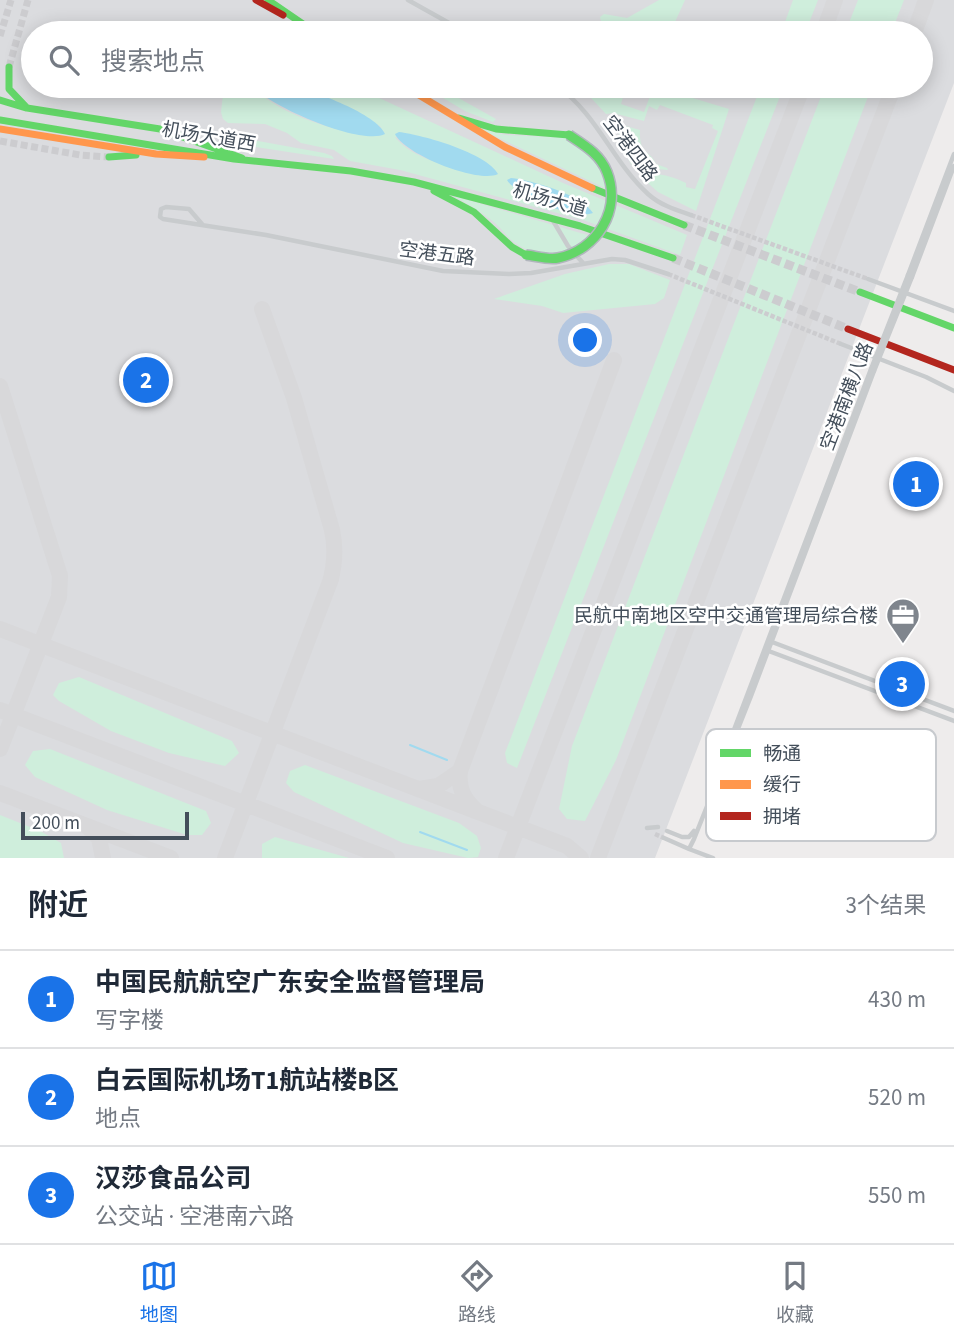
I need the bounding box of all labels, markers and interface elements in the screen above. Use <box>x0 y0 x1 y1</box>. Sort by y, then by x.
search box <box>21 21 933 98</box>
icon: search <box>45 41 83 79</box>
text: 搜索地点 <box>101 43 205 80</box>
street label: 空港四路 <box>596 110 663 187</box>
street label: 机场大道西 <box>160 116 258 159</box>
street label: 机场大道 <box>509 177 590 224</box>
street label: 空港五路 <box>397 236 476 273</box>
your location <box>568 323 602 357</box>
street label: 空港南横八路 <box>814 338 880 455</box>
pin: 2 <box>123 354 169 406</box>
pin: 1 <box>893 458 939 510</box>
office icon: 民航中南地区空中交通管理局综合楼 <box>884 596 922 645</box>
place label: 民航中南地区空中交通管理局综合楼 <box>574 603 878 630</box>
pin: 3 <box>879 658 925 710</box>
legend <box>706 729 936 841</box>
text: 畅通 <box>763 741 801 768</box>
text: 缓行 <box>763 772 801 799</box>
text: 拥堵 <box>763 804 801 831</box>
scale bar <box>21 809 189 841</box>
text: 200 m <box>32 810 80 837</box>
text: 附近 <box>28 884 88 927</box>
text: 3个结果 <box>846 889 926 922</box>
text: 中国民航航空广东安全监督管理局 <box>95 964 485 1001</box>
text: 1 <box>45 983 57 1016</box>
text: 430 m <box>868 983 926 1016</box>
text: 写字楼 <box>95 1004 164 1037</box>
text: 白云国际机场T1航站楼B区 <box>95 1062 399 1099</box>
text: 2 <box>45 1081 57 1114</box>
text: 520 m <box>868 1081 926 1114</box>
text: 地点 <box>95 1102 141 1135</box>
text: 汉莎食品公司 <box>95 1160 251 1197</box>
text: 3 <box>45 1179 57 1212</box>
text: 550 m <box>868 1179 926 1212</box>
text: 公交站 · 空港南六路 <box>95 1200 294 1233</box>
tab: 地图 <box>140 1257 178 1329</box>
tab: 路线 <box>458 1257 496 1329</box>
tab: 收藏 <box>776 1257 814 1329</box>

